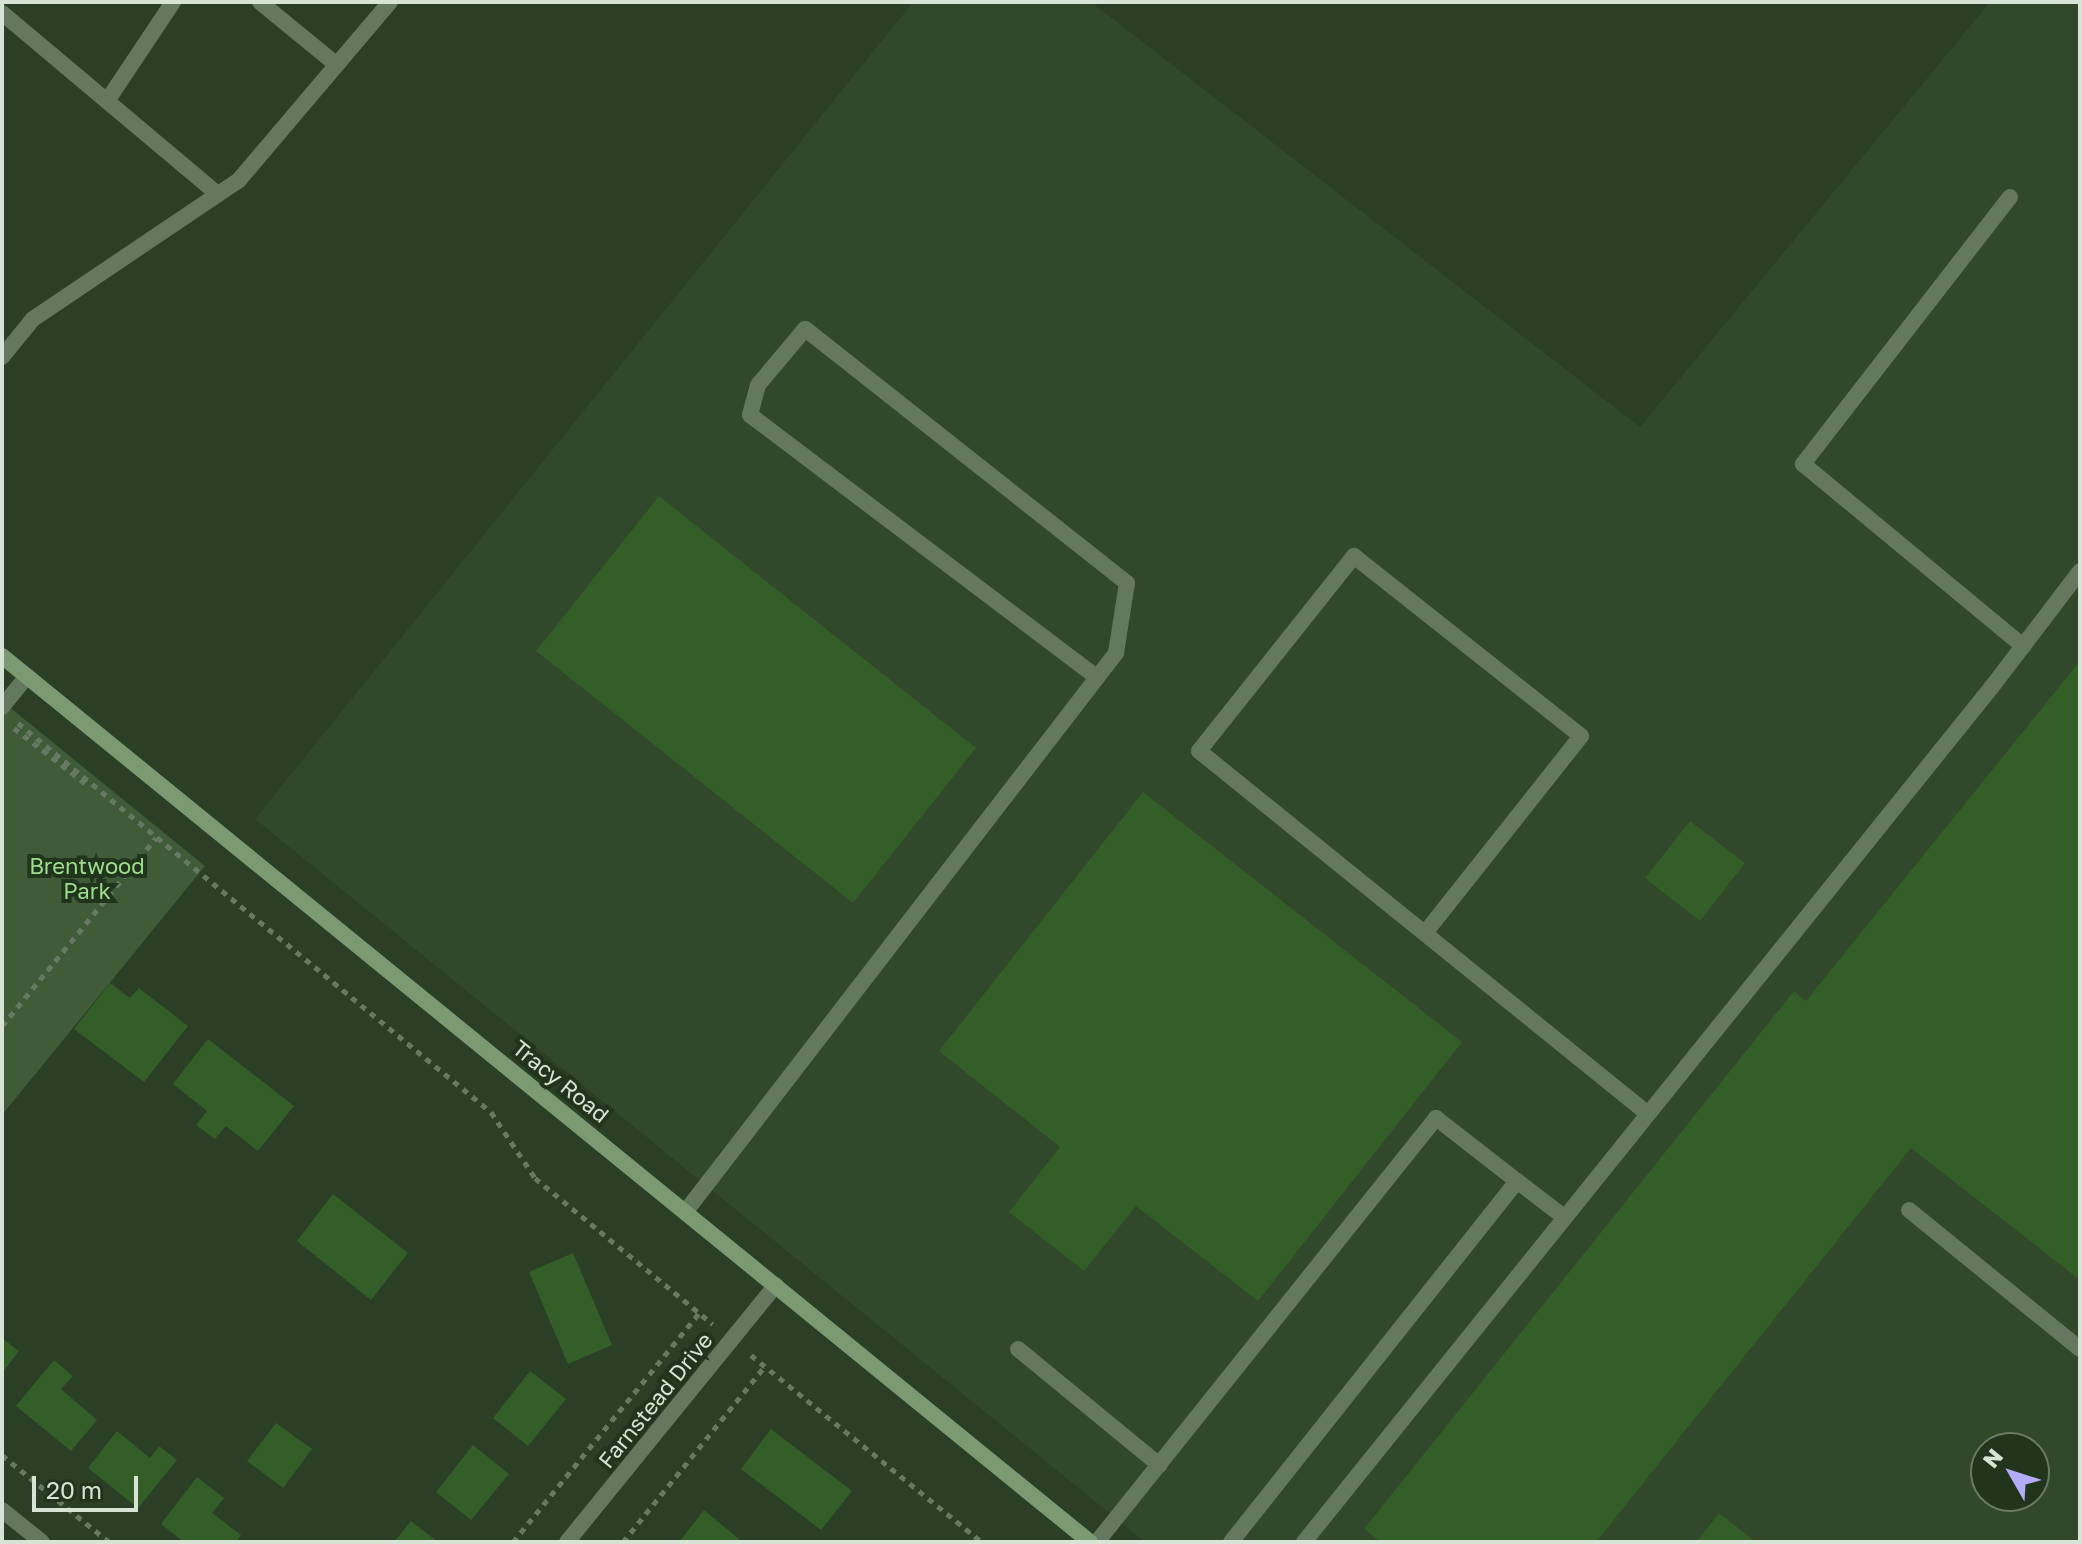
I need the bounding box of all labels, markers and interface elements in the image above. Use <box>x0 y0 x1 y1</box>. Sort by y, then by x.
park label: Brentwood Park <box>29 852 145 904</box>
street label: Tracy Road <box>508 1034 614 1128</box>
street label: Farnstead Drive <box>592 1327 718 1473</box>
north arrow <box>1970 1432 2050 1512</box>
text: N <box>1977 1443 2008 1473</box>
scale bar <box>36 1460 142 1510</box>
text: 20 m <box>46 1475 102 1504</box>

